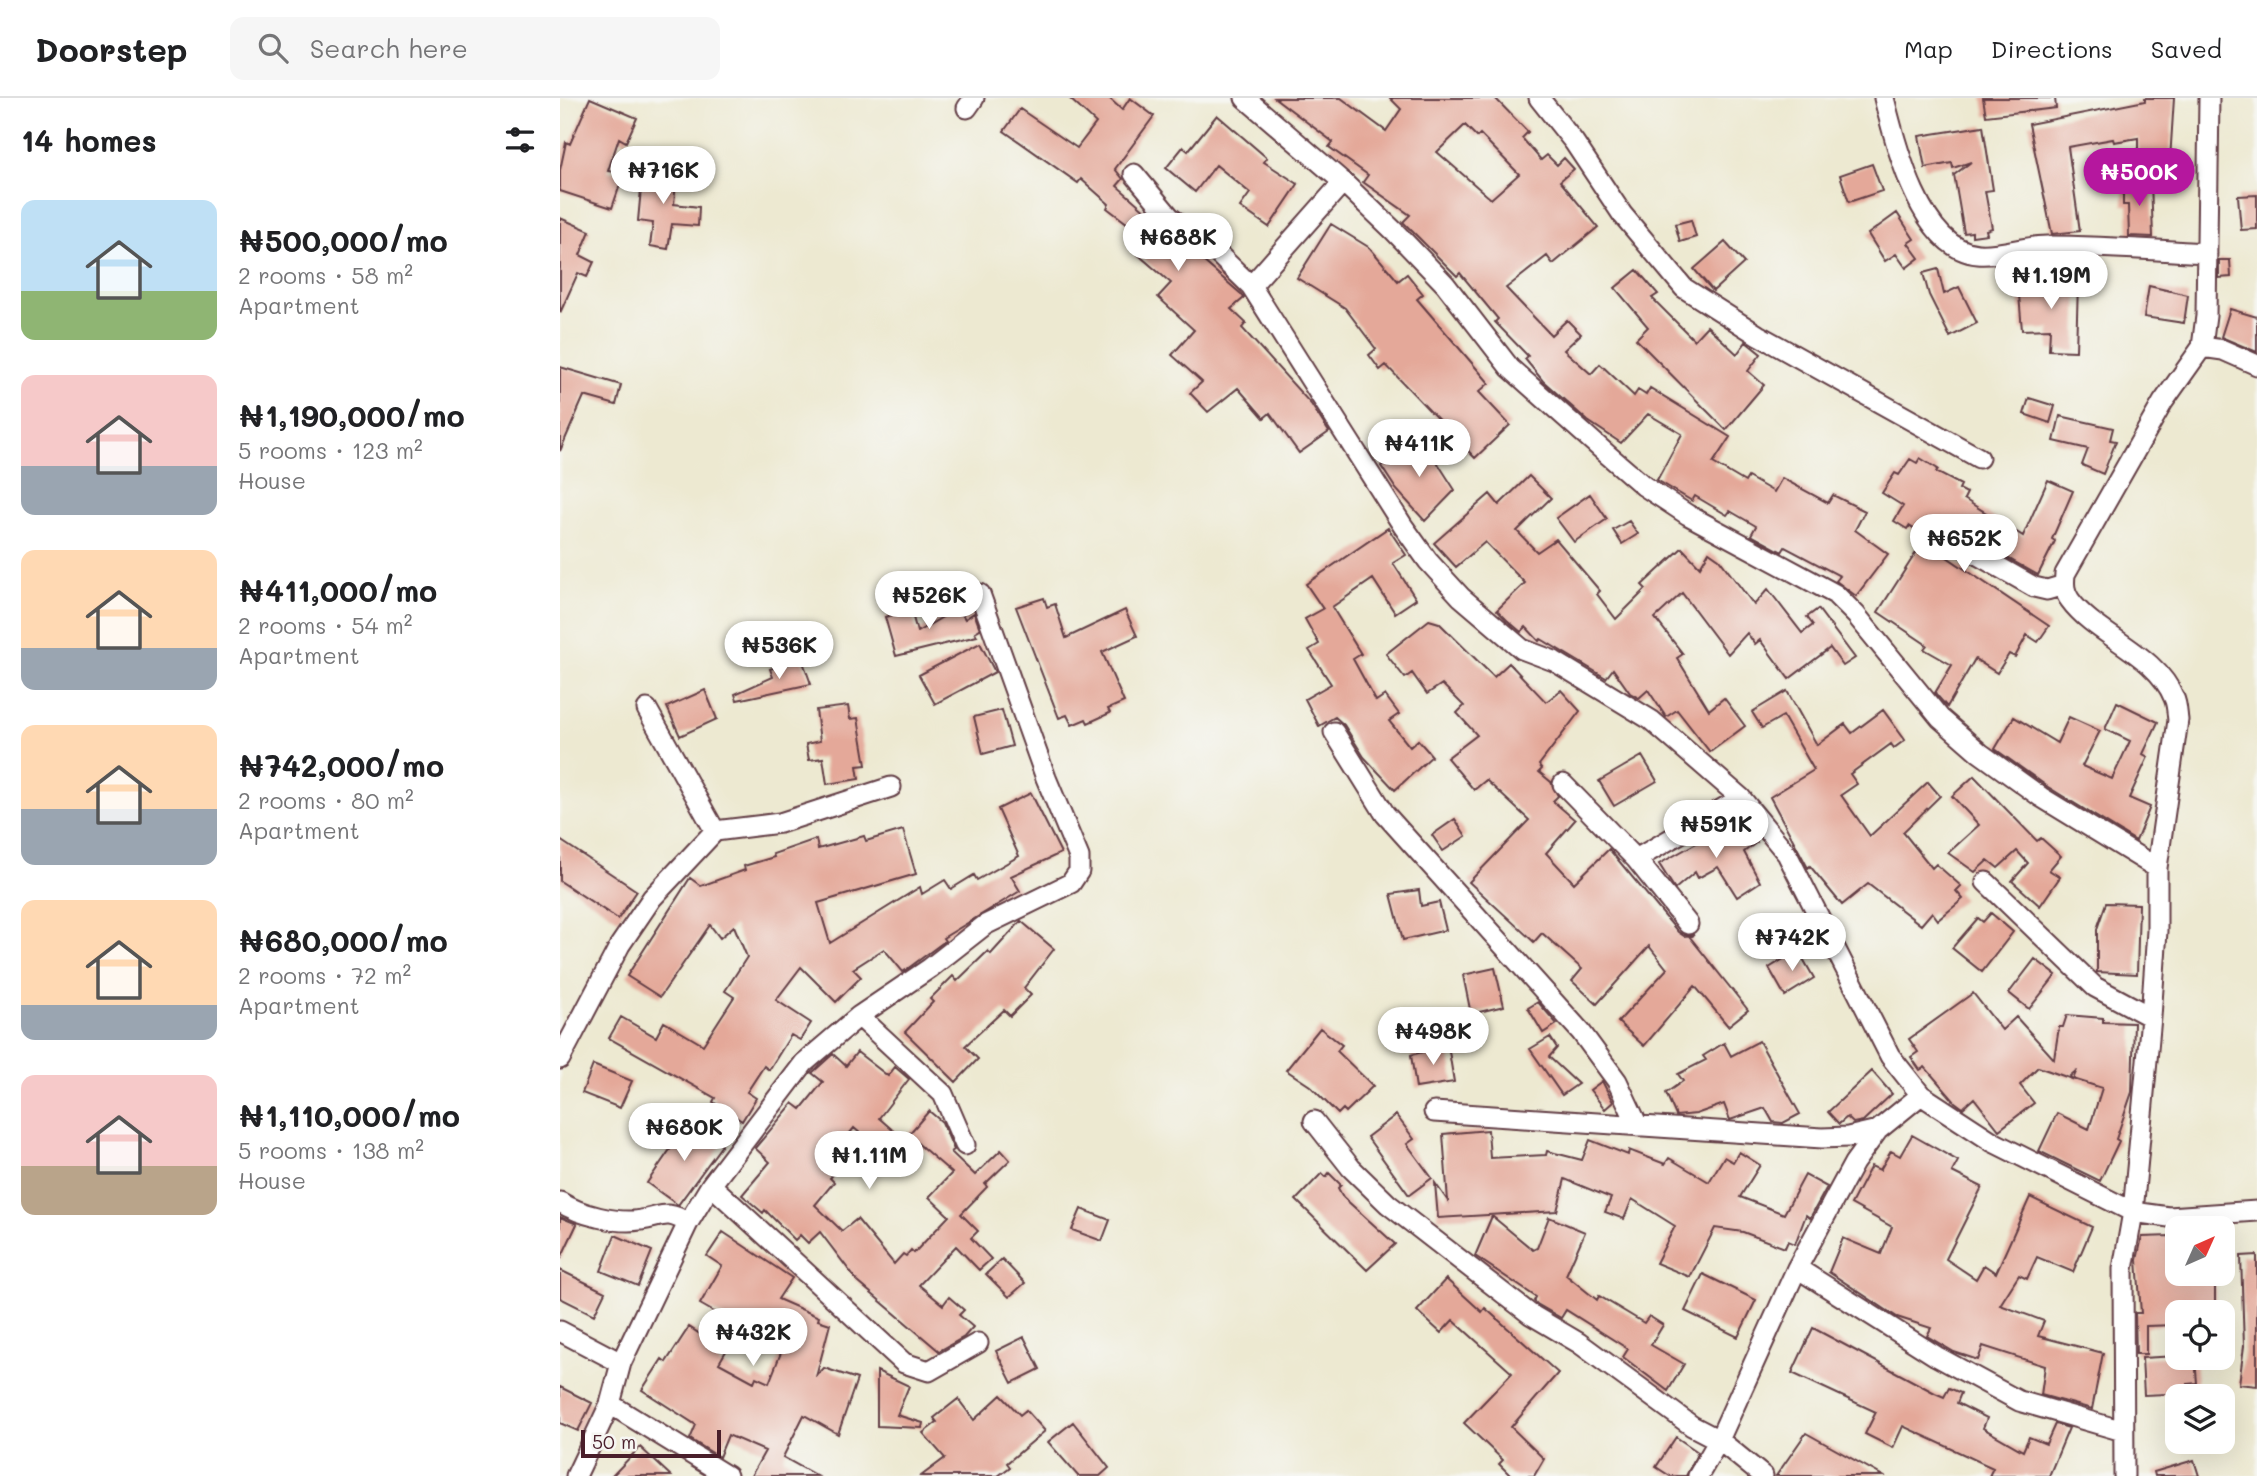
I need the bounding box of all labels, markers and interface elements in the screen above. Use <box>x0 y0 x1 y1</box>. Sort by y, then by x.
search box <box>230 17 720 80</box>
text: Doorstep <box>35 27 188 70</box>
icon: search <box>254 29 292 67</box>
text: Search here <box>310 31 468 65</box>
text: Map <box>1904 33 1953 64</box>
text: Directions <box>1991 33 2113 64</box>
text: Saved <box>2151 33 2222 64</box>
text: 14 homes <box>21 120 157 160</box>
icon: filters <box>501 121 539 159</box>
pin: ₦716K <box>614 146 712 206</box>
pin: ₦500K <box>2090 148 2188 208</box>
text: ₦716K <box>627 154 699 184</box>
text: ₦500K <box>2100 156 2178 186</box>
pin: ₦688K <box>1129 214 1227 273</box>
text: ₦500,000/mo <box>238 220 448 260</box>
text: ₦688K <box>1139 221 1217 251</box>
icon: home <box>77 228 161 312</box>
pin: ₦1.19M <box>1994 252 2108 311</box>
text: ₦1.19M <box>2011 259 2091 289</box>
text: 2 rooms · 58 m² <box>238 260 413 290</box>
text: Apartment <box>238 290 360 320</box>
text: ₦1,190,000/mo <box>238 395 465 435</box>
icon: home <box>77 403 161 487</box>
pin: ₦411K <box>1370 420 1468 479</box>
text: ₦411K <box>1384 427 1454 457</box>
text: 5 rooms · 123 m² <box>238 435 423 465</box>
text: House <box>238 465 306 495</box>
pin: ₦652K <box>1915 514 2013 574</box>
text: ₦652K <box>1926 522 2002 552</box>
text: ₦411,000/mo <box>238 570 437 610</box>
pin: ₦526K <box>880 572 978 631</box>
icon: home <box>77 578 161 662</box>
text: ₦526K <box>891 579 967 609</box>
text: 2 rooms · 54 m² <box>238 610 413 640</box>
pin: ₦536K <box>730 622 828 681</box>
text: ₦536K <box>741 629 817 659</box>
text: Apartment <box>238 640 360 670</box>
text: ₦742,000/mo <box>238 745 444 785</box>
icon: home <box>77 753 161 837</box>
text: 2 rooms · 80 m² <box>238 785 414 815</box>
pin: ₦591K <box>1667 800 1765 860</box>
text: ₦591K <box>1679 808 1753 838</box>
text: Apartment <box>238 815 360 845</box>
pin: ₦742K <box>1743 914 1841 973</box>
text: ₦680,000/mo <box>238 920 448 960</box>
text: ₦742K <box>1754 921 1830 951</box>
icon: home <box>77 928 161 1012</box>
text: 2 rooms · 72 m² <box>238 960 411 990</box>
text: Apartment <box>238 990 360 1020</box>
pin: ₦498K <box>1384 1007 1482 1067</box>
text: ₦498K <box>1394 1015 1472 1045</box>
text: ₦1,110,000/mo <box>238 1095 460 1135</box>
icon: home <box>77 1103 161 1187</box>
pin: ₦680K <box>635 1104 733 1163</box>
text: ₦680K <box>645 1111 723 1141</box>
pin: ₦1.11M <box>812 1132 926 1191</box>
text: 5 rooms · 138 m² <box>238 1135 424 1165</box>
text: ₦1.11M <box>831 1139 907 1169</box>
text: House <box>238 1165 306 1195</box>
north arrow <box>2165 1216 2235 1286</box>
map controls <box>2165 1216 2235 1454</box>
button: locate <box>2165 1300 2235 1370</box>
pin: ₦432K <box>704 1308 802 1368</box>
text: ₦432K <box>714 1316 792 1346</box>
button: layers <box>2165 1384 2235 1454</box>
scale bar <box>581 1427 721 1459</box>
text: 50 m <box>592 1429 636 1454</box>

